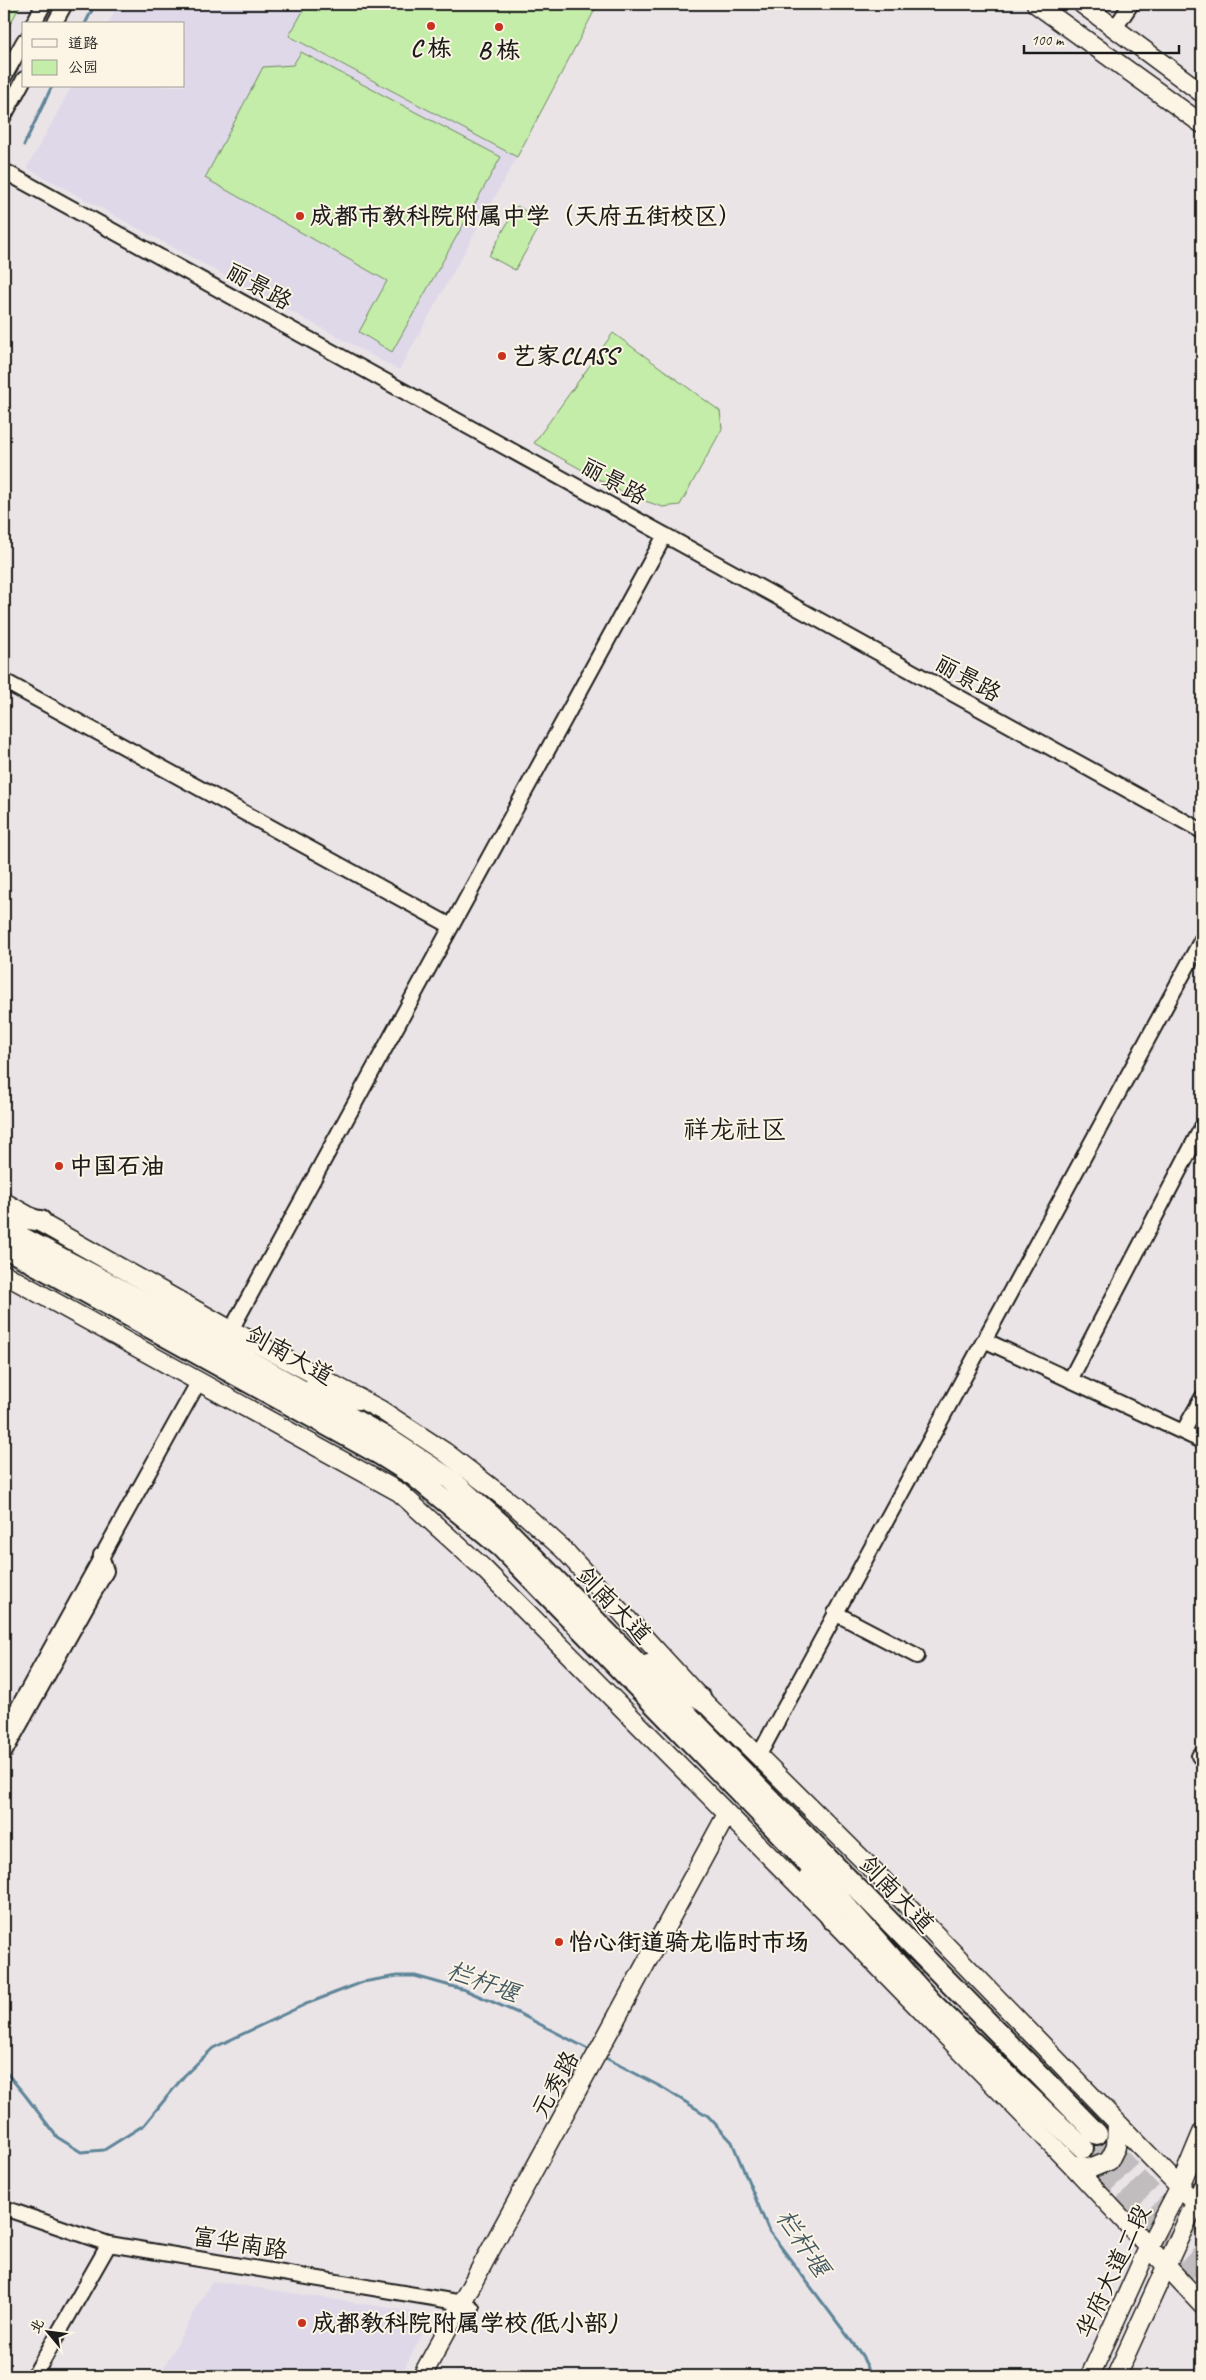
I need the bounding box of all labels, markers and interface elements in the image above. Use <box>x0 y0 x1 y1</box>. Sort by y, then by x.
marker: C 栋 <box>425 20 437 32</box>
marker: B 栋 <box>493 21 505 33</box>
legend <box>22 22 185 88</box>
scale bar <box>1024 22 1178 54</box>
text: 100 m <box>1031 31 1065 50</box>
place label: C 栋 <box>410 33 452 63</box>
text: 道路 <box>68 34 98 53</box>
place label: B 栋 <box>478 35 520 65</box>
text: 公园 <box>68 58 98 77</box>
place label: 成都市教科院附属中学（天府五街校区） <box>310 201 742 231</box>
marker: 成都市教科院附属中学（天府五街校区） <box>294 210 306 222</box>
street label: 丽景路 <box>220 255 298 317</box>
place label: 艺家CLASS <box>512 341 622 371</box>
marker: 艺家CLASS <box>496 350 508 362</box>
street label: 丽景路 <box>575 450 653 512</box>
street label: 丽景路 <box>929 647 1007 709</box>
district label: 祥龙社区 <box>683 1113 787 1146</box>
place label: 中国石油 <box>69 1151 165 1181</box>
marker: 中国石油 <box>53 1160 65 1172</box>
street label: 剑南大道 <box>241 1319 339 1391</box>
street label: 剑南大道 <box>570 1560 658 1650</box>
street label: 剑南大道 <box>853 1849 941 1939</box>
place label: 怡心街道骑龙临时市场 <box>569 1927 809 1957</box>
marker: 怡心街道骑龙临时市场 <box>553 1936 565 1948</box>
water label: 栏杆堰 <box>442 1954 527 2011</box>
street label: 元秀路 <box>524 2045 586 2123</box>
street label: 华府大道二段 <box>1069 2199 1157 2343</box>
water label: 栏杆堰 <box>769 2203 839 2286</box>
street label: 富华南路 <box>190 2221 290 2265</box>
north arrow <box>22 2308 72 2358</box>
place label: 成都教科院附属学校(低小部) <box>312 2308 618 2338</box>
text: 北 <box>26 2316 48 2336</box>
marker: 成都教科院附属学校(低小部) <box>296 2317 308 2329</box>

